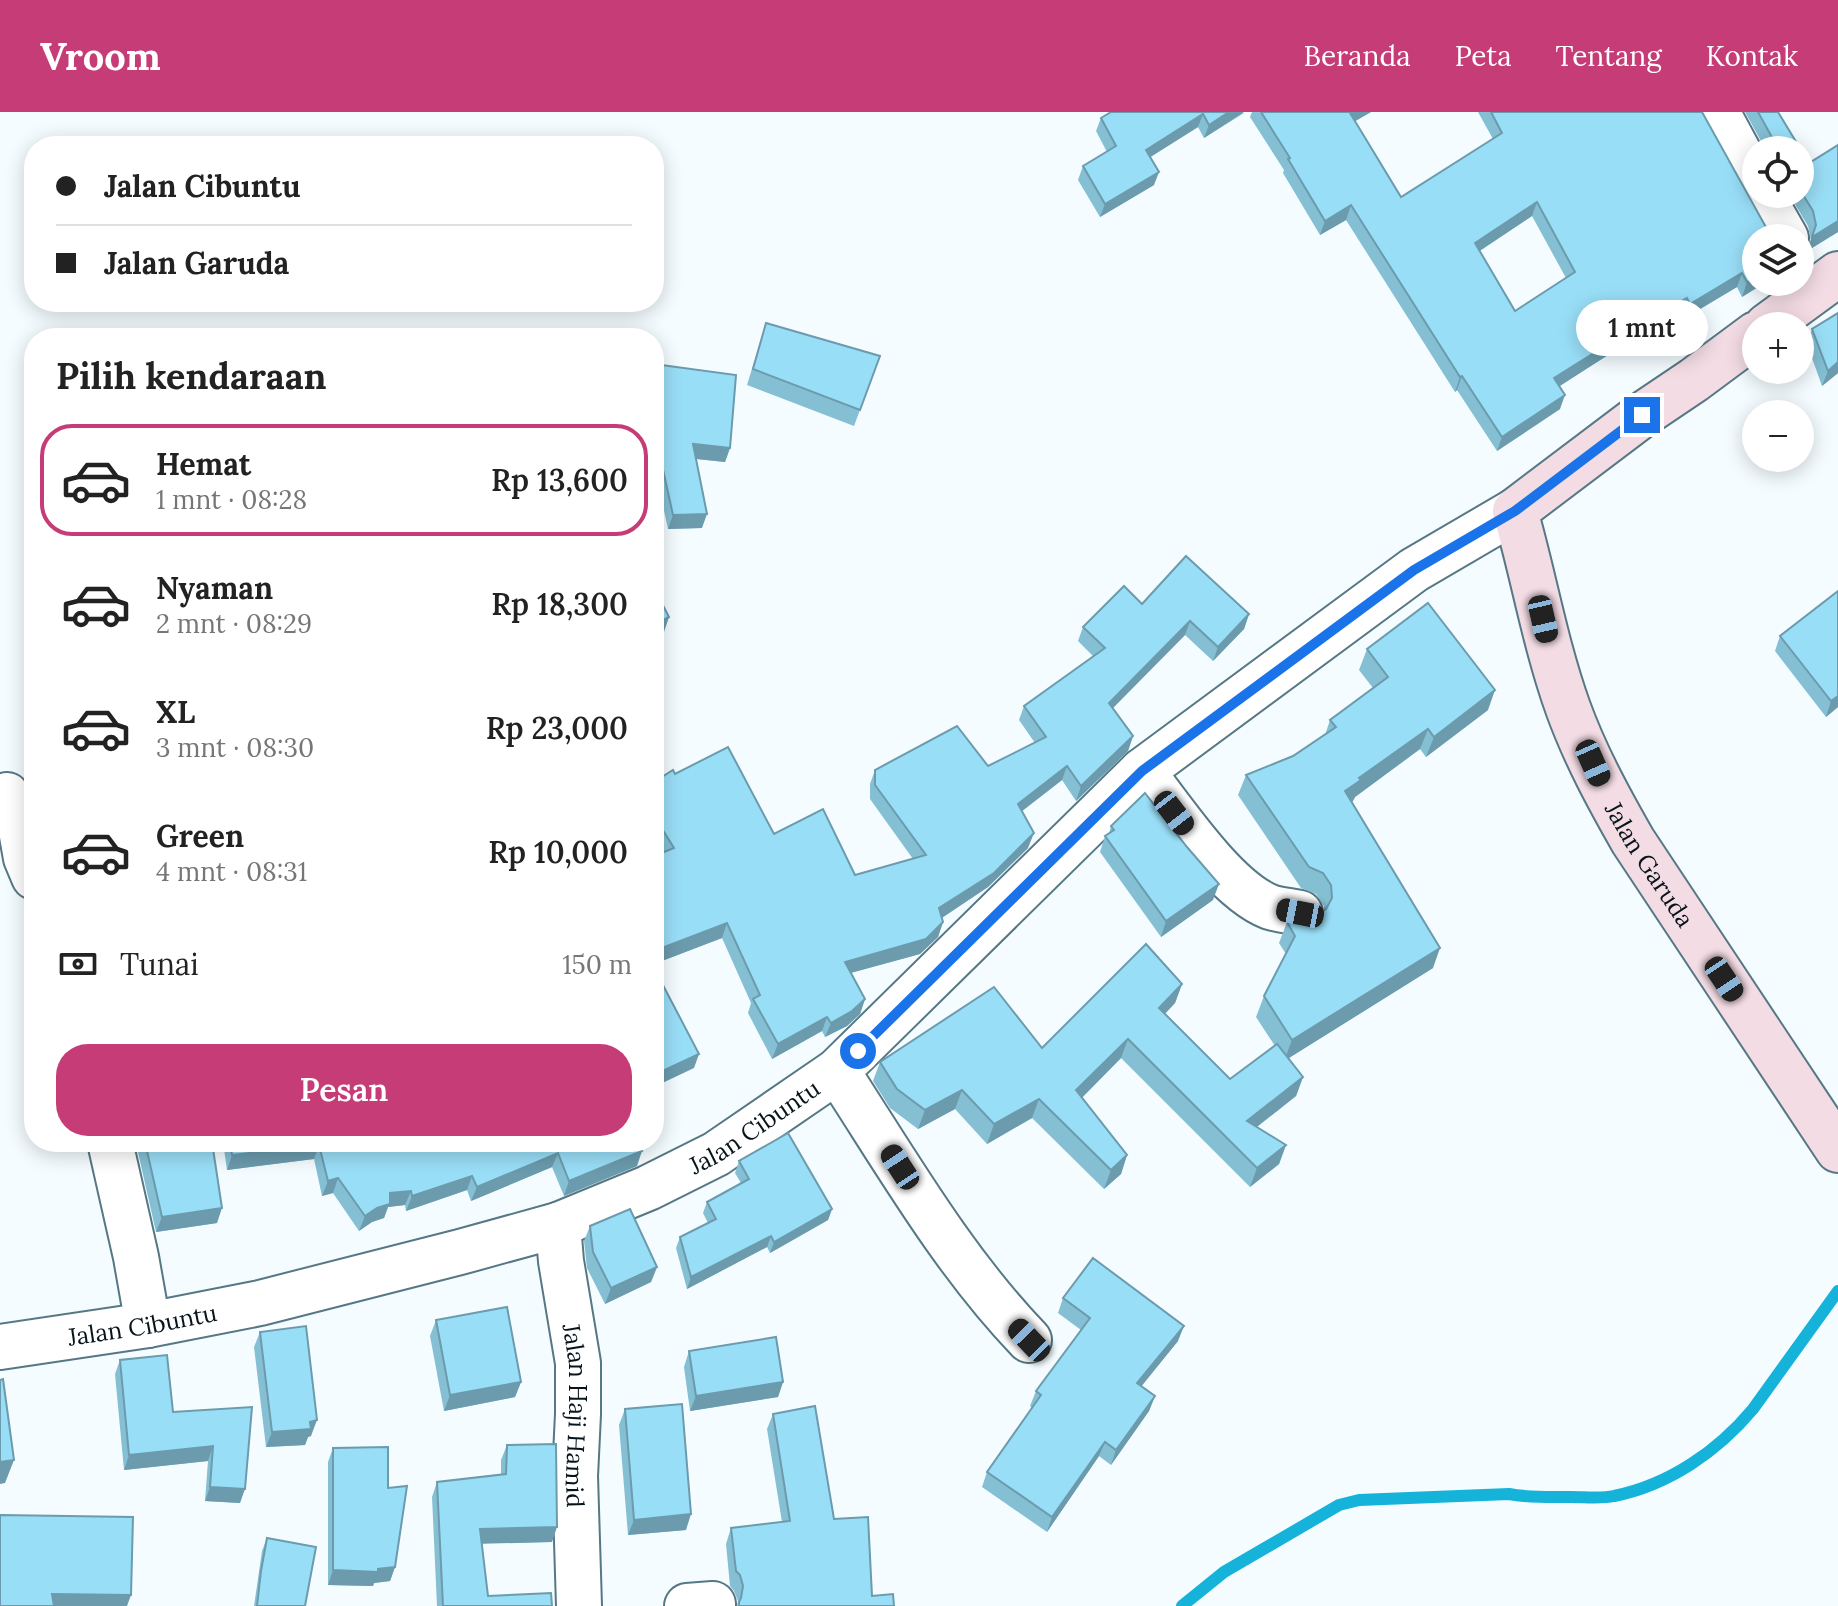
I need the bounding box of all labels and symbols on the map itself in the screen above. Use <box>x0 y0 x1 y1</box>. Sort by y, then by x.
callout: 1 mnt <box>1576 299 1708 355</box>
route end <box>1624 397 1660 433</box>
car <box>1526 593 1560 645</box>
car <box>1572 736 1614 790</box>
car <box>1150 787 1198 839</box>
street label: Jalan Garuda <box>1598 795 1701 933</box>
car <box>1274 897 1326 929</box>
car <box>1701 952 1747 1006</box>
route start <box>840 1033 876 1069</box>
street label: Jalan Cibuntu <box>683 1072 825 1181</box>
car <box>877 1140 923 1194</box>
street label: Jalan Cibuntu <box>65 1296 219 1352</box>
car <box>1004 1314 1054 1366</box>
street label: Jalan Haji Hamid <box>556 1320 594 1508</box>

